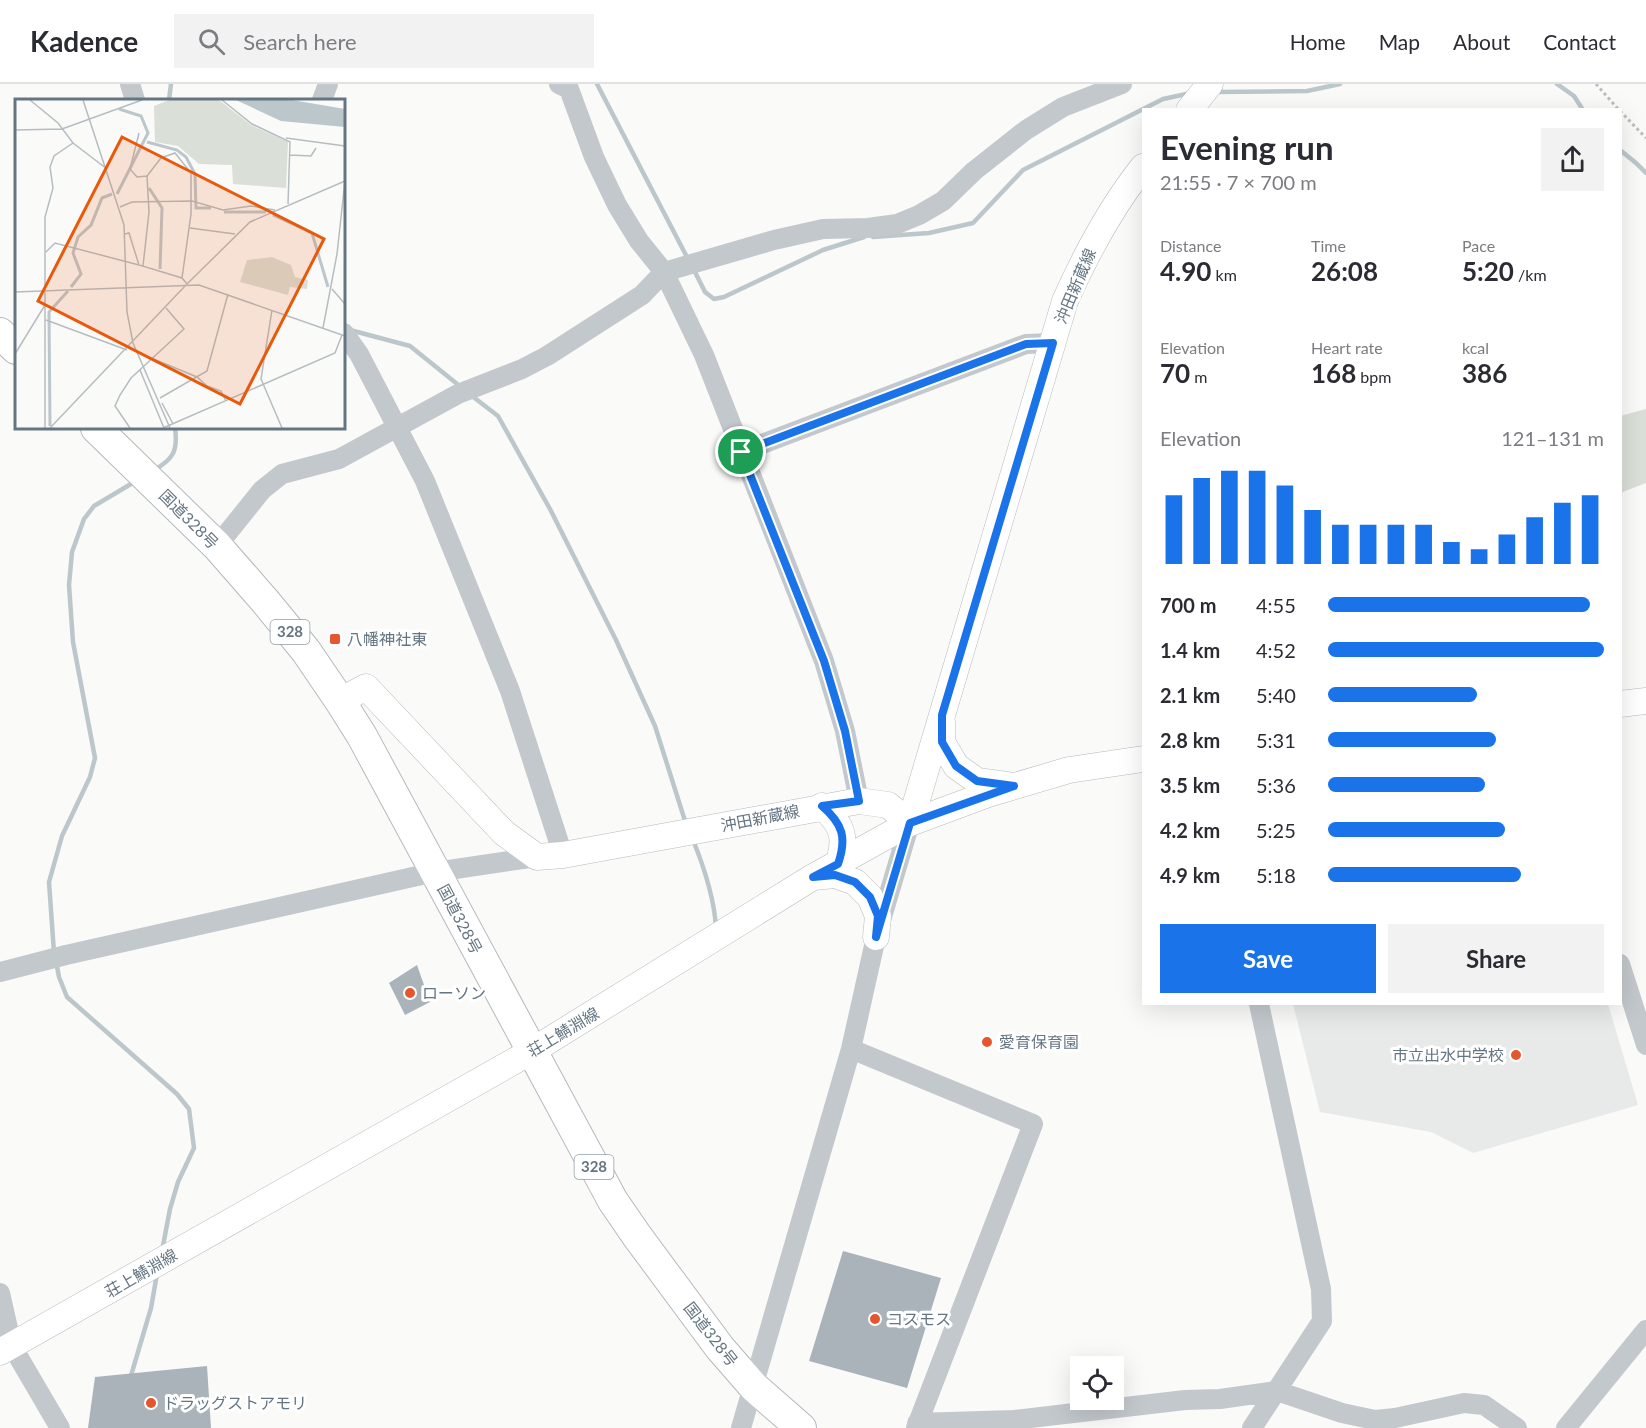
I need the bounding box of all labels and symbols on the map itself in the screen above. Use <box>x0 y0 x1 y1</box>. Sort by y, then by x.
inset map <box>15 99 345 429</box>
street label: 沖田新蔵線 <box>1050 245 1099 326</box>
pin <box>715 426 766 477</box>
street label: 国道328号 <box>156 485 223 552</box>
road number: 328 <box>270 620 310 644</box>
place label: 八幡神社東 <box>347 629 427 648</box>
marker: 八幡神社東 <box>328 632 342 646</box>
street label: 沖田新蔵線 <box>719 801 801 834</box>
street label: 国道328号 <box>434 881 487 957</box>
place label: ローソン <box>422 983 486 1002</box>
marker: ローソン <box>403 986 417 1000</box>
street label: 荘上鯖淵線 <box>524 1003 602 1060</box>
place label: 愛育保育園 <box>999 1032 1079 1051</box>
marker: 愛育保育園 <box>980 1035 994 1049</box>
place label: 市立出水中学校 <box>1392 1045 1504 1064</box>
marker: 市立出水中学校 <box>1509 1048 1523 1062</box>
road number: 328 <box>574 1155 614 1179</box>
street label: 荘上鯖淵線 <box>101 1244 180 1301</box>
street label: 国道328号 <box>681 1298 742 1369</box>
place label: コスモス <box>887 1309 951 1328</box>
marker: コスモス <box>868 1312 882 1326</box>
place label: ドラッグストアモリ <box>163 1393 307 1412</box>
marker: ドラッグストアモリ <box>144 1396 158 1410</box>

